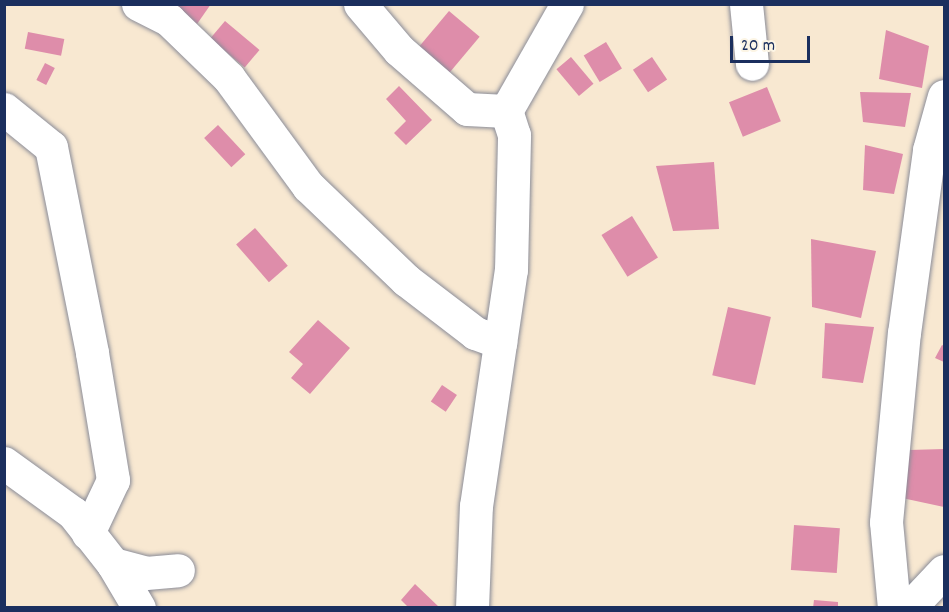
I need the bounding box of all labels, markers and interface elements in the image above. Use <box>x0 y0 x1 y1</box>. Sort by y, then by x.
scale bar <box>733 24 812 62</box>
text: 20 m <box>741 34 775 59</box>

